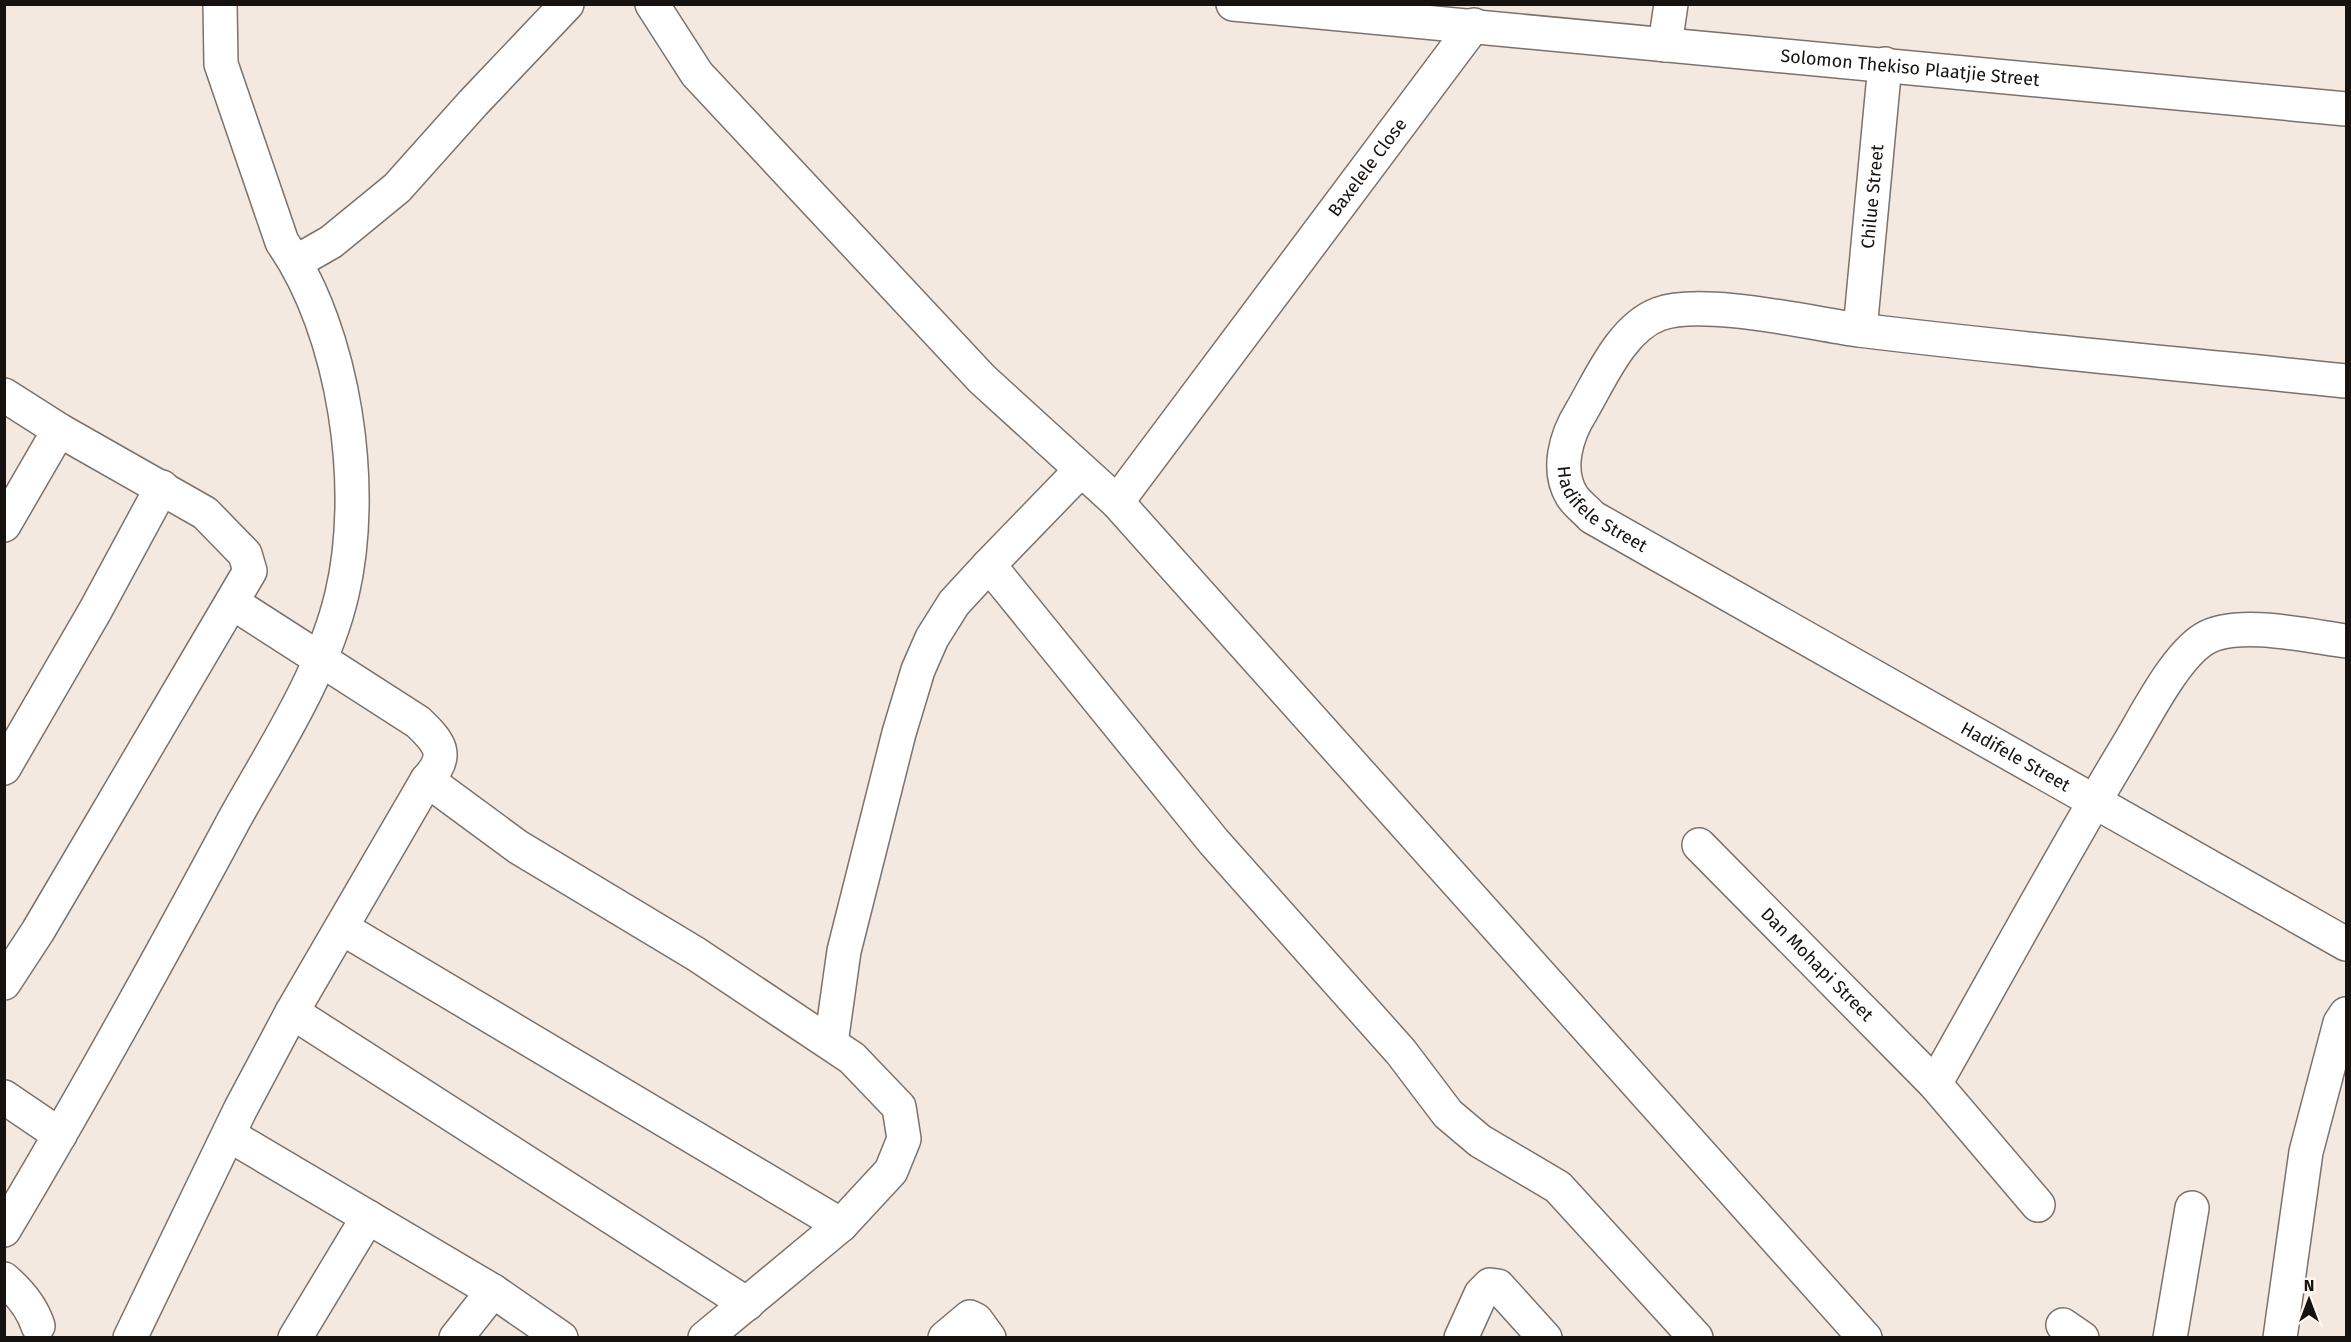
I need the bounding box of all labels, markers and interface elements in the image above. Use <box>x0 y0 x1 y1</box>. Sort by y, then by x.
street label: Solomon Thekiso Plaatjie Street <box>1780 45 2041 91</box>
street label: Baxelele Close <box>1323 114 1412 221</box>
street label: Chilue Street <box>1857 143 1888 250</box>
street label: Hadifele Street <box>1553 465 1652 557</box>
street label: Hadifele Street <box>1957 717 2074 797</box>
street label: Dan Mohapi Street <box>1756 903 1878 1026</box>
north arrow <box>2279 1270 2339 1330</box>
text: N <box>2304 1276 2314 1295</box>

